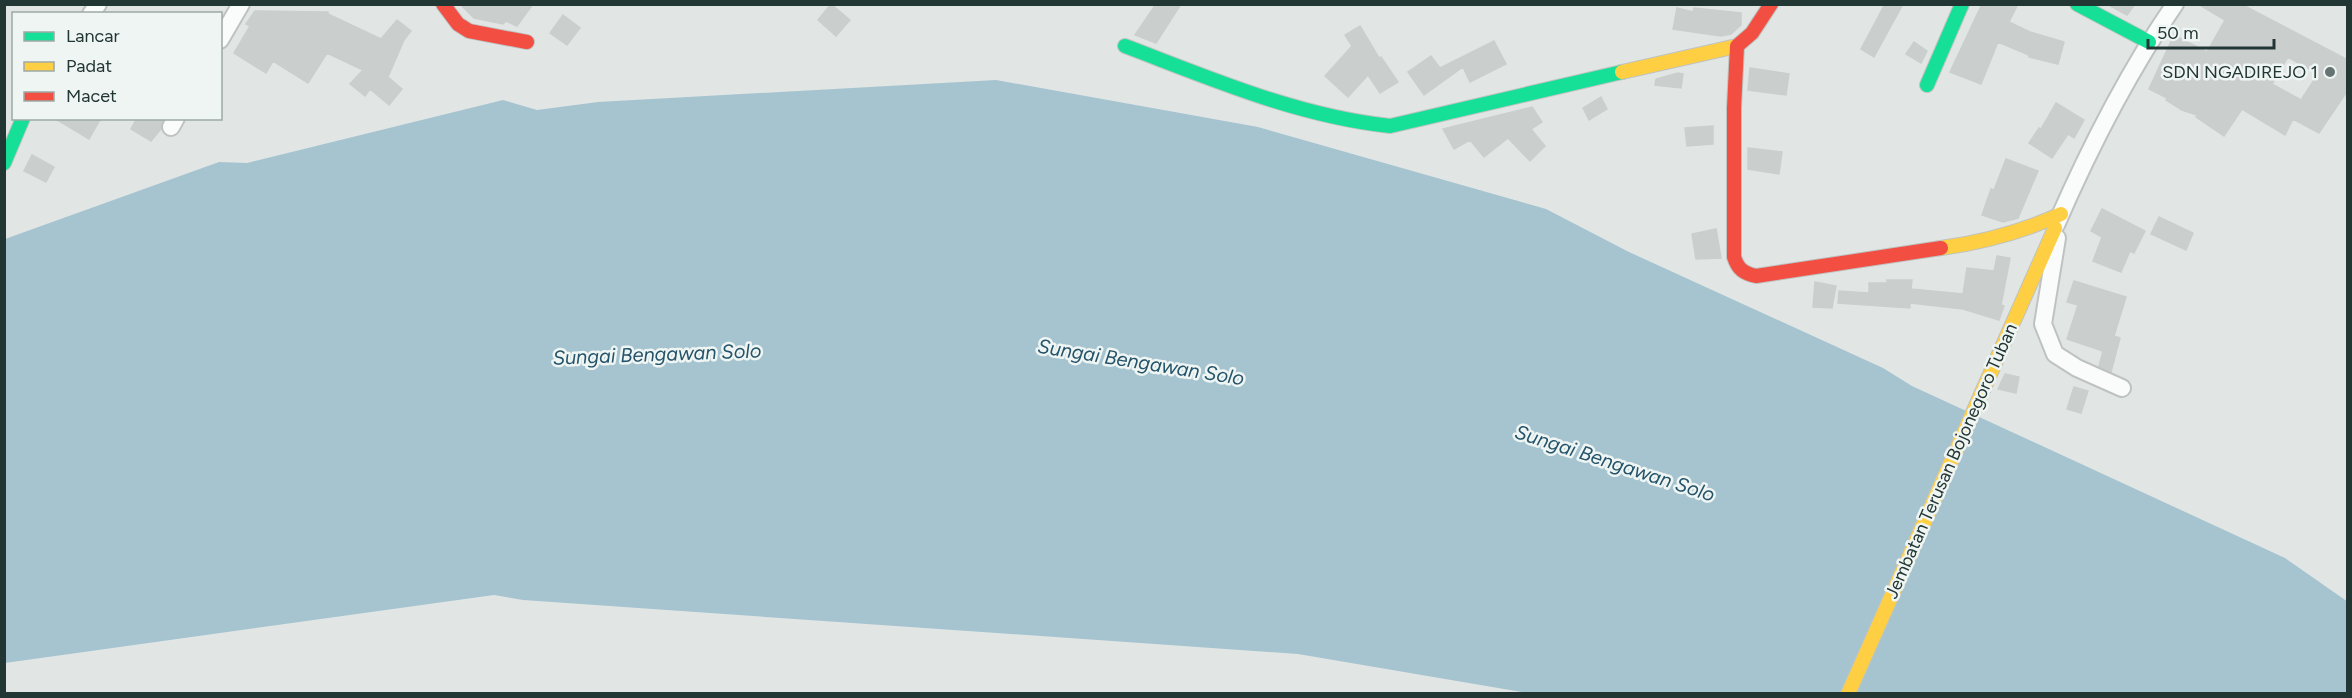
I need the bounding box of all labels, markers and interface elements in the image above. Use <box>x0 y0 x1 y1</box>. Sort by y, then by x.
legend <box>12 12 222 120</box>
scale bar <box>2148 12 2274 50</box>
text: 50 m <box>2157 22 2199 44</box>
text: Lancar <box>66 25 120 47</box>
text: Padat <box>66 55 112 77</box>
place label: SDN NGADIREJO 1 <box>2162 61 2318 83</box>
marker: SDN NGADIREJO 1 <box>2323 65 2337 79</box>
text: Macet <box>66 85 117 107</box>
street label: Jembatan Terusan Bojonegoro Tuban <box>1880 320 2022 602</box>
water label: Sungai Bengawan Solo <box>1036 334 1246 390</box>
water label: Sungai Bengawan Solo <box>552 338 762 370</box>
water label: Sungai Bengawan Solo <box>1512 419 1718 507</box>

